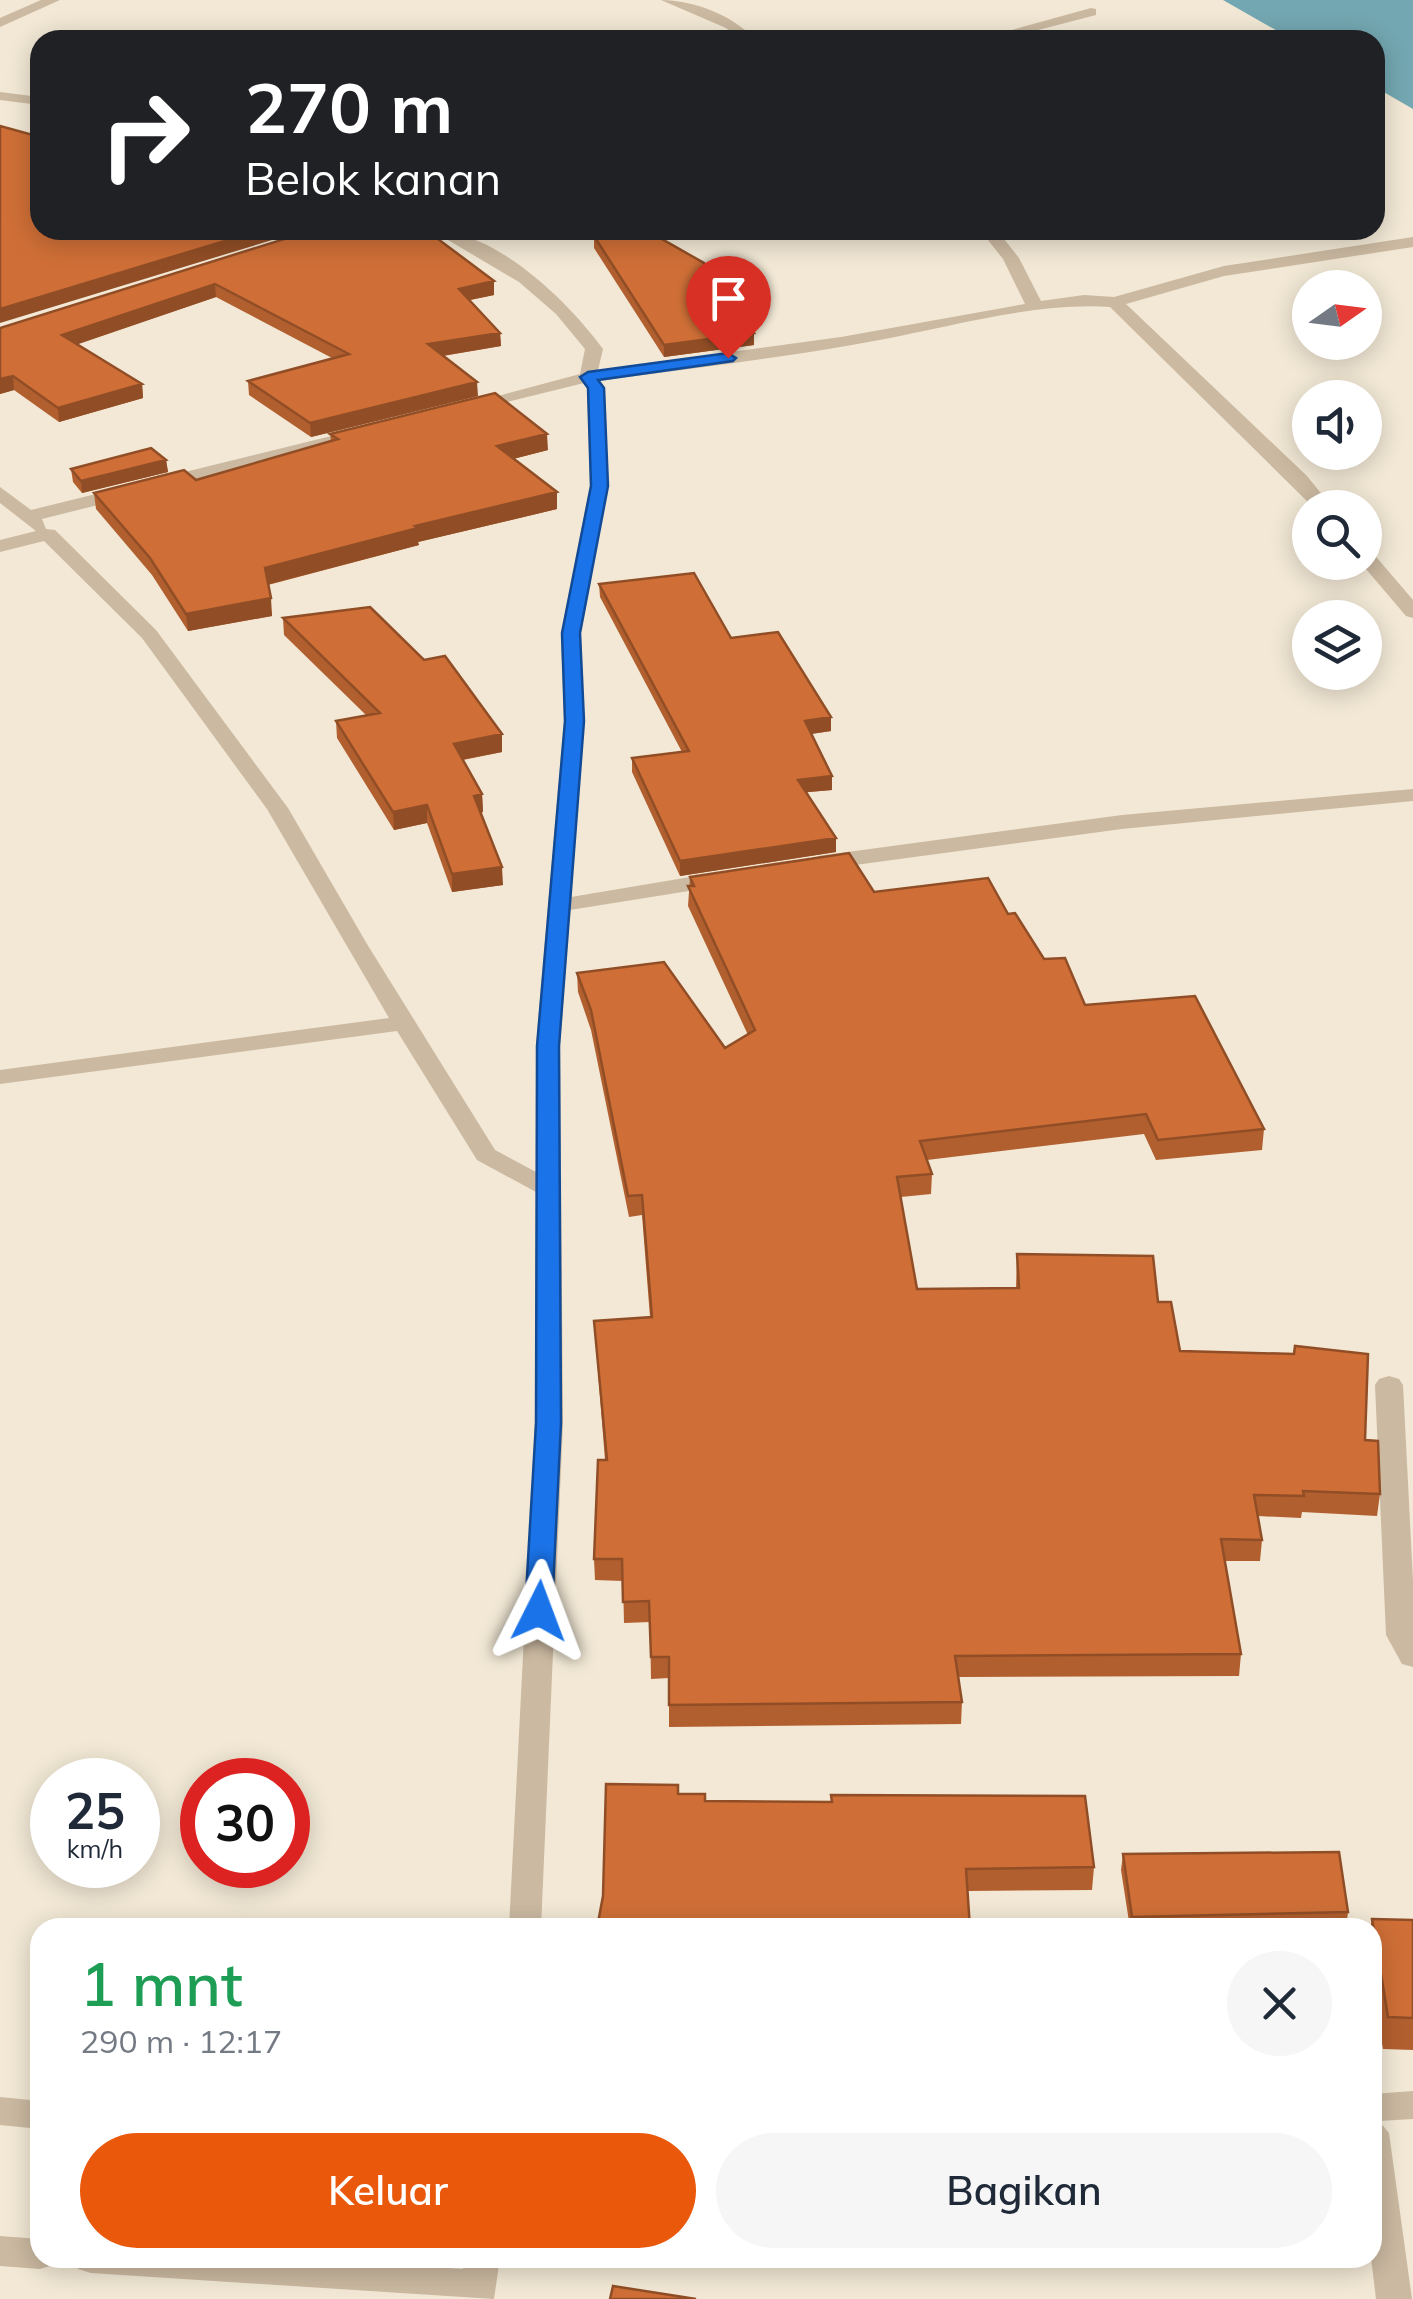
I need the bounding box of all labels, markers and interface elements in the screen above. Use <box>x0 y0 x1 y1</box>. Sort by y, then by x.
text: 270 m <box>245 63 453 151</box>
icon: right <box>80 70 210 200</box>
text: Belok kanan <box>245 150 501 206</box>
pin <box>686 256 771 359</box>
north arrow <box>1292 270 1382 360</box>
map controls <box>1292 270 1382 690</box>
icon: arrive <box>701 271 756 326</box>
button: sound <box>1292 380 1382 470</box>
button: search <box>1292 490 1382 580</box>
button: layers <box>1292 600 1382 690</box>
position arrow <box>487 1559 591 1663</box>
speed limit sign: 30 <box>180 1758 310 1888</box>
text: 25 <box>65 1779 125 1842</box>
text: km/h <box>67 1833 123 1864</box>
text: 1 mnt <box>80 1946 243 2021</box>
button: close <box>1227 1951 1332 2056</box>
text: 290 m · 12:17 <box>80 2021 282 2061</box>
button: Keluar <box>80 2133 696 2248</box>
button: Bagikan <box>716 2133 1332 2248</box>

